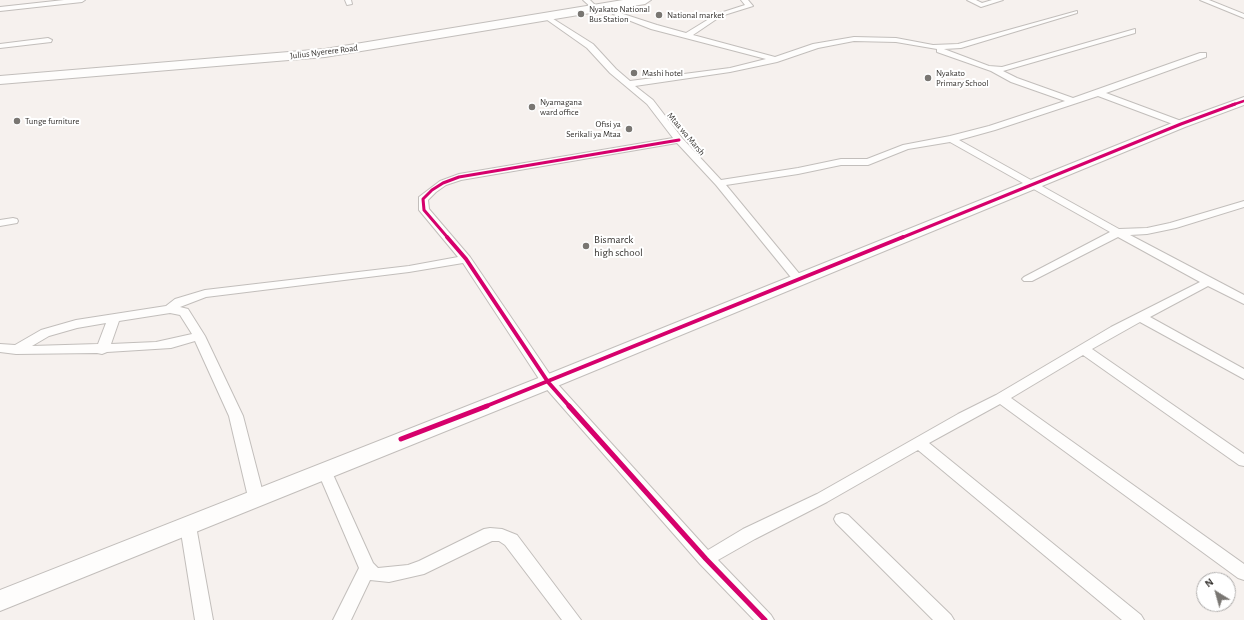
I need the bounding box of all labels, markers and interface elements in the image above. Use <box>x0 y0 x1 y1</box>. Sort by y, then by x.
place label: Nyakato National Bus Station <box>589 4 650 25</box>
marker: Nyakato National Bus Station <box>576 9 586 19</box>
marker: National market <box>654 10 664 20</box>
place label: National market <box>667 10 724 20</box>
street label: Julius Nyerere Road <box>289 42 359 62</box>
marker: Mashi hotel <box>629 68 639 78</box>
place label: Mashi hotel <box>642 68 683 78</box>
place label: Nyakato Primary School <box>936 68 989 89</box>
marker: Nyakato Primary School <box>923 73 933 83</box>
place label: Nyamagana ward office <box>540 97 582 118</box>
marker: Nyamagana ward office <box>527 102 537 112</box>
street label: Mtaa wa Marsh <box>665 110 707 158</box>
marker: Tunge furniture <box>12 116 22 126</box>
place label: Tunge furniture <box>25 116 79 126</box>
place label: Ofisi ya Serikali ya Mtaa <box>566 119 621 140</box>
marker: Ofisi ya Serikali ya Mtaa <box>624 124 634 134</box>
place label: Bismarck high school <box>594 233 643 259</box>
marker: Bismarck high school <box>581 241 591 251</box>
north arrow <box>1196 572 1236 612</box>
text: N <box>1203 576 1215 590</box>

